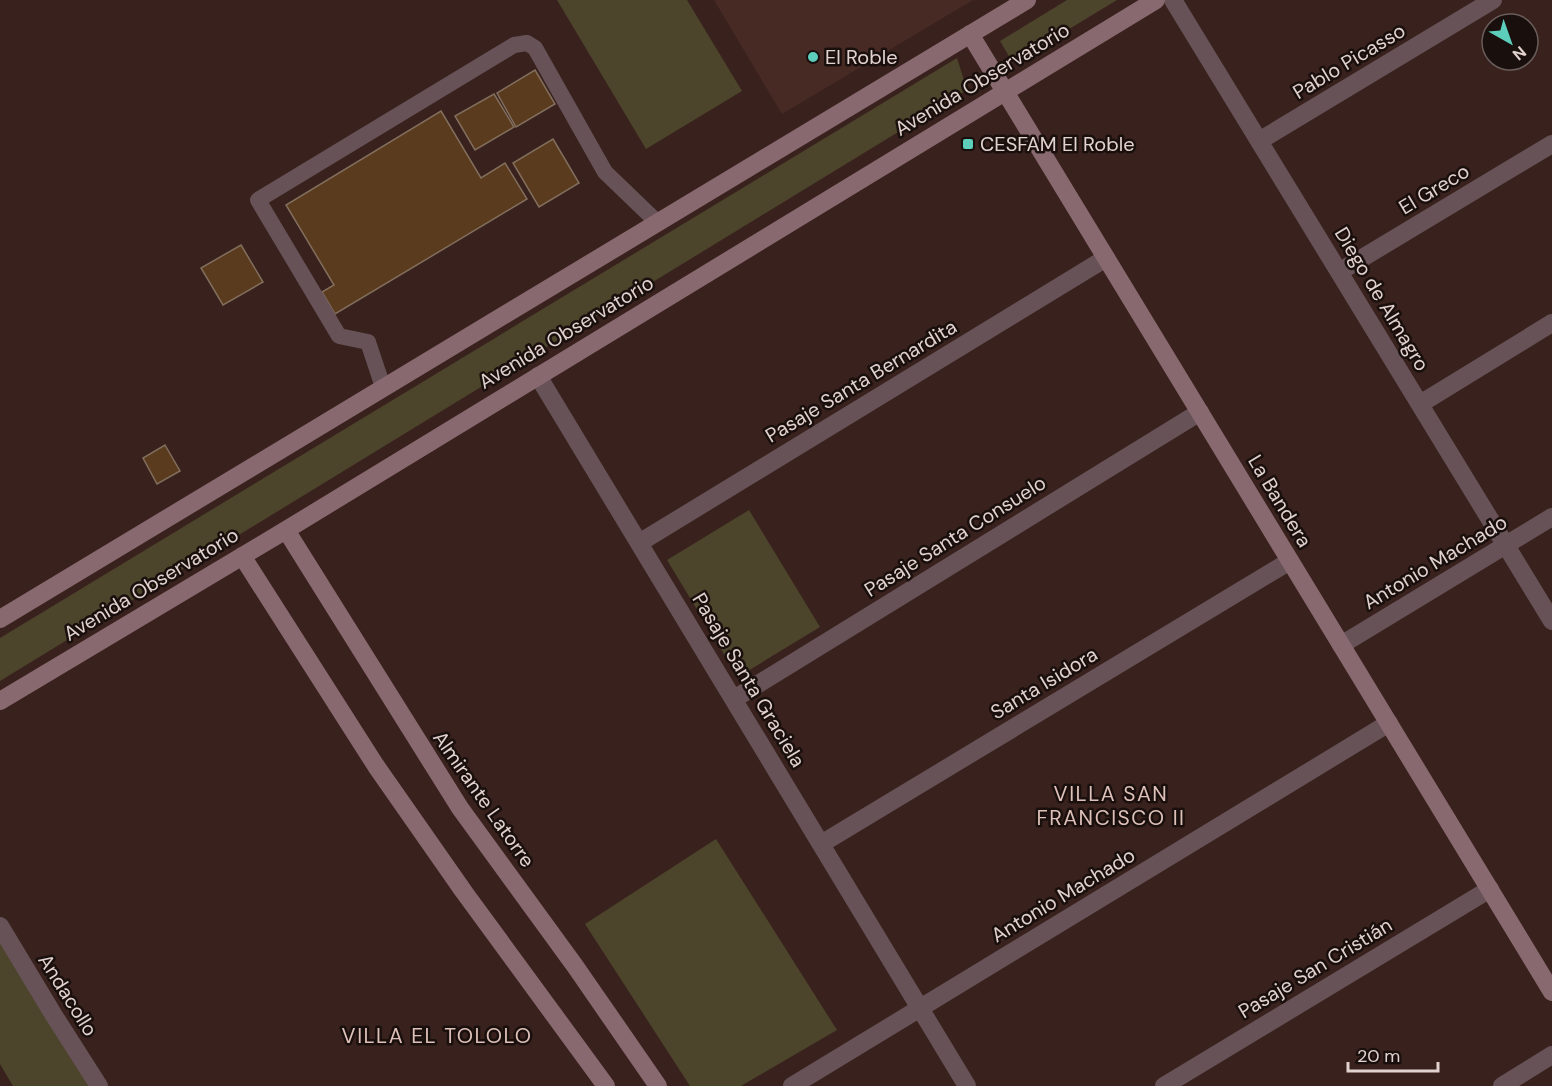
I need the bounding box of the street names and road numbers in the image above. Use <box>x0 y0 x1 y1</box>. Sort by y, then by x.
street label: Avenida Observatorio <box>890 16 1074 142</box>
street label: Pablo Picasso <box>1288 17 1410 105</box>
street label: El Greco <box>1394 158 1474 220</box>
street label: Diego de Almagro <box>1329 222 1435 376</box>
street label: Avenida Observatorio <box>474 269 658 395</box>
street label: Pasaje Santa Bernardita <box>761 314 961 448</box>
street label: La Bandera <box>1242 450 1318 552</box>
street label: Pasaje Santa Consuelo <box>859 470 1051 602</box>
street label: Antonio Machado <box>1358 509 1512 615</box>
street label: Avenida Observatorio <box>59 521 243 647</box>
street label: Pasaje Santa Graciela <box>687 588 811 772</box>
street label: Santa Isidora <box>986 641 1102 725</box>
street label: Almirante Latorre <box>427 726 541 872</box>
street label: Antonio Machado <box>986 842 1140 948</box>
street label: Pasaje San Cristián <box>1233 912 1397 1024</box>
street label: Andacollo <box>33 949 103 1041</box>

